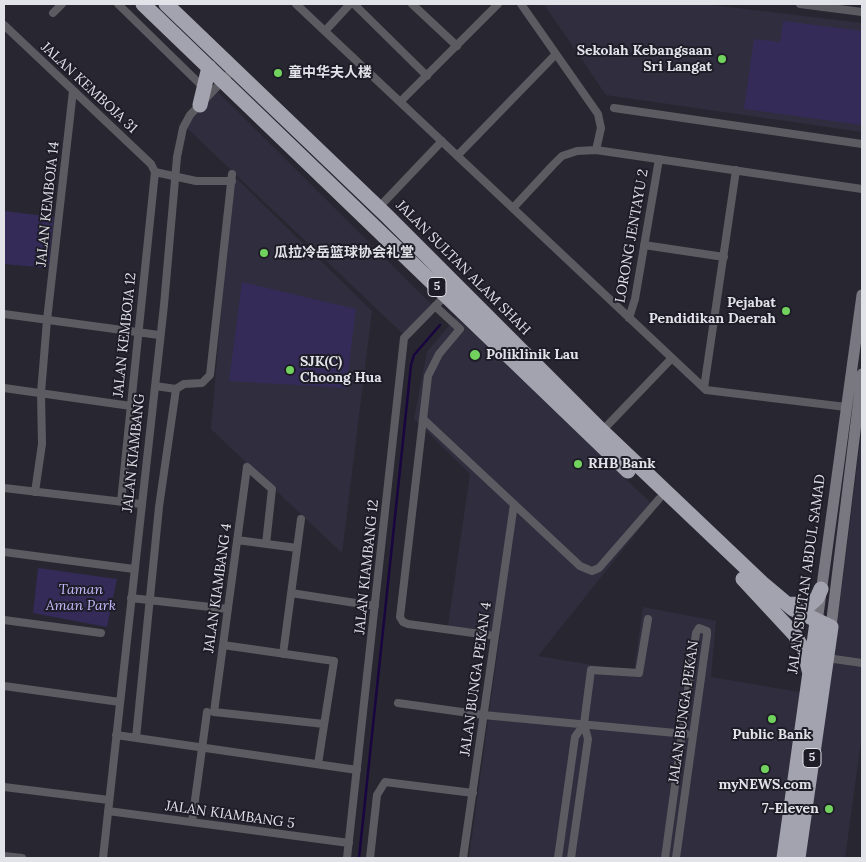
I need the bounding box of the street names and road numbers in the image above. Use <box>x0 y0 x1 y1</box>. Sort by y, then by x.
street label: JALAN KEMBOJA 31 <box>37 39 141 137</box>
street label: JALAN KEMBOJA 14 <box>33 141 63 267</box>
street label: LORONG JENTAYU 2 <box>612 168 652 304</box>
street label: JALAN SULTAN ALAM SHAH <box>392 197 534 339</box>
street label: JALAN KEMBOJA 12 <box>110 272 140 398</box>
road number: 5 <box>428 278 446 296</box>
street label: JALAN KIAMBANG <box>119 393 149 513</box>
street label: JALAN SULTAN ABDUL SAMAD <box>785 473 829 675</box>
street label: JALAN KIAMBANG 12 <box>352 499 382 635</box>
street label: JALAN KIAMBANG 4 <box>201 522 235 654</box>
street label: JALAN BUNGA PEKAN 4 <box>457 601 495 757</box>
street label: JALAN BUNGA PEKAN <box>666 640 702 784</box>
road number: 5 <box>803 748 821 768</box>
street label: JALAN KIAMBANG 5 <box>164 798 296 832</box>

